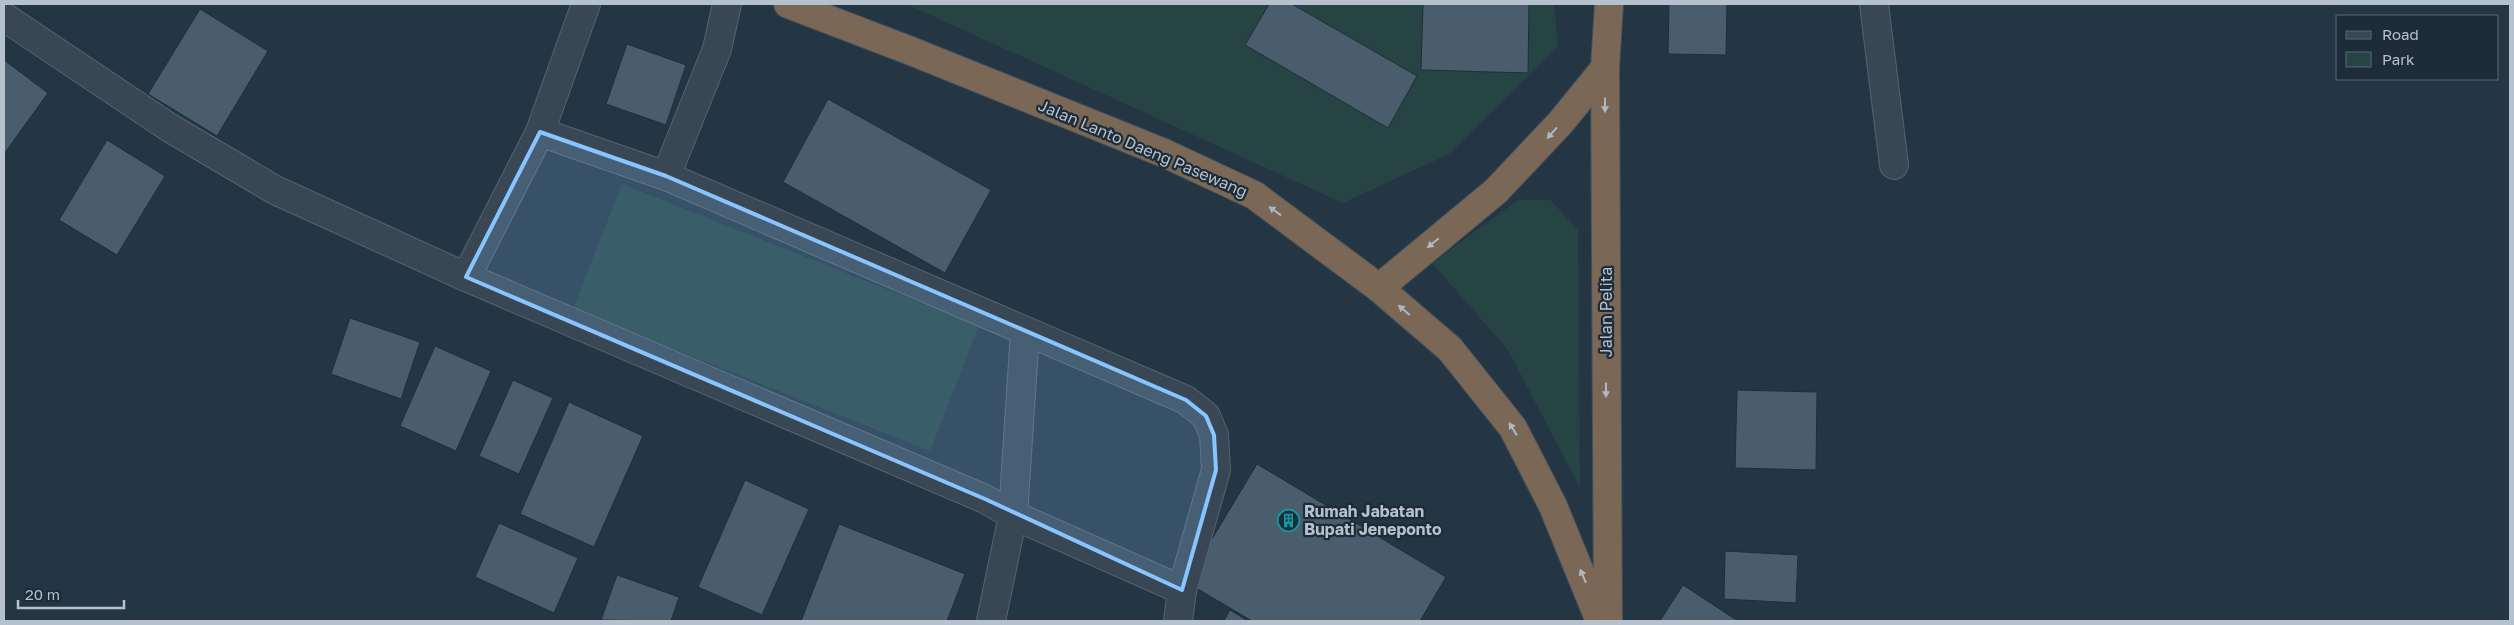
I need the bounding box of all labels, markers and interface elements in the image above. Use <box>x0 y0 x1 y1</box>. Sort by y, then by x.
legend <box>2336 15 2499 80</box>
text: Road <box>2382 25 2419 43</box>
text: Park <box>2382 50 2415 68</box>
street label: Jalan Lanto Daeng Pasewang <box>1035 95 1251 201</box>
one-way arrow <box>1601 97 1609 113</box>
one-way arrow <box>1546 126 1558 138</box>
one-way arrow <box>1268 206 1282 216</box>
one-way arrow <box>1427 237 1439 249</box>
street label: Jalan Pelita <box>1596 267 1616 357</box>
one-way arrow <box>1398 304 1411 315</box>
one-way arrow <box>1603 382 1611 398</box>
one-way arrow <box>1509 422 1518 436</box>
place label: Rumah Jabatan Bupati Jeneponto <box>1304 501 1442 539</box>
building icon: Rumah Jabatan Bupati Jeneponto <box>1276 508 1300 532</box>
one-way arrow <box>1578 569 1586 583</box>
scale bar <box>18 578 124 610</box>
text: 20 m <box>25 585 60 603</box>

